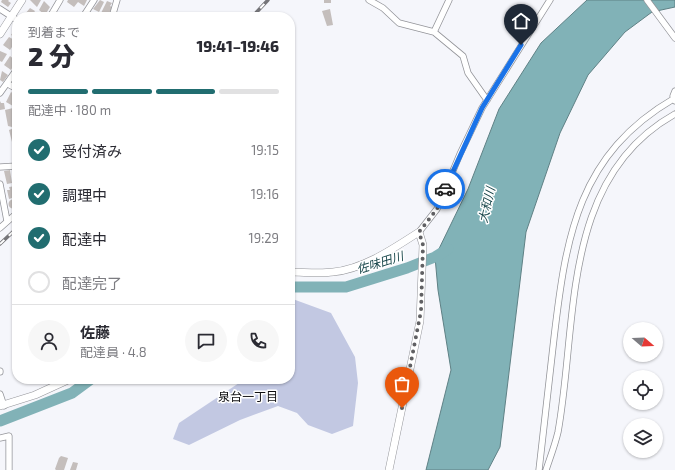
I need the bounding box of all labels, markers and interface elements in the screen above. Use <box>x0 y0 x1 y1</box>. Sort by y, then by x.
pin <box>504 4 538 45</box>
icon: home <box>510 10 532 32</box>
text: 到着まで <box>28 24 80 40</box>
text: 19:41–19:46 <box>197 37 279 55</box>
text: 2 分 <box>28 40 75 71</box>
text: 配達中 · 180 m <box>28 102 111 118</box>
icon: check <box>28 139 50 161</box>
text: 受付済み <box>62 142 122 160</box>
text: 19:15 <box>251 142 279 158</box>
courier <box>425 169 465 209</box>
icon: car <box>434 178 456 200</box>
icon: check <box>28 183 50 205</box>
water label: 大和川 <box>475 184 497 224</box>
text: 調理中 <box>62 186 107 204</box>
text: 19:16 <box>251 186 279 202</box>
icon: check <box>28 227 50 249</box>
text: 配達中 <box>62 230 107 248</box>
text: 19:29 <box>249 230 279 246</box>
water label: 佐味田川 <box>355 248 407 276</box>
text: 配達完了 <box>62 274 122 292</box>
button: person <box>28 320 70 362</box>
button: chat <box>185 320 227 362</box>
button: phone <box>237 320 279 362</box>
north arrow <box>623 322 663 362</box>
map controls <box>623 322 663 458</box>
text: 佐藤 <box>80 323 110 341</box>
text: 配達員 · 4.8 <box>80 344 147 360</box>
pin <box>385 367 419 408</box>
button: locate <box>623 370 663 410</box>
icon: bag <box>391 373 413 395</box>
district label: 泉台一丁目 <box>218 389 278 403</box>
button: layers <box>623 418 663 458</box>

